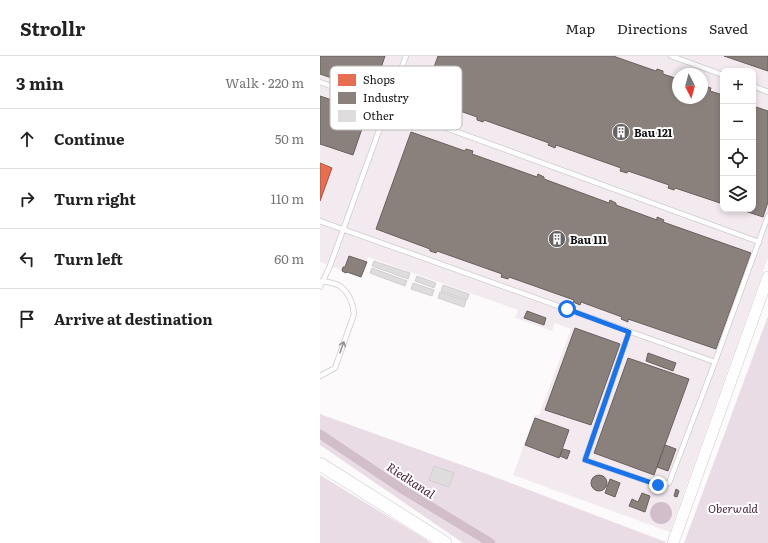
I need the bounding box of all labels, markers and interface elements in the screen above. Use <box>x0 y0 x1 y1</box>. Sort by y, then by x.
text: Strollr <box>20 14 85 42</box>
text: Map <box>565 18 595 38</box>
text: Directions <box>617 18 687 38</box>
text: Saved <box>709 18 748 38</box>
legend <box>330 66 462 130</box>
north arrow <box>672 68 708 104</box>
map controls <box>720 68 756 212</box>
button: + <box>720 68 756 104</box>
text: 3 min <box>16 70 64 95</box>
text: Shops <box>363 71 395 87</box>
text: Walk · 220 m <box>225 73 304 92</box>
text: Industry <box>363 89 410 105</box>
button: − <box>720 104 756 140</box>
text: Other <box>363 107 395 123</box>
building icon: Bau 121 <box>611 122 631 142</box>
place label: Bau 121 <box>634 124 673 140</box>
text: Continue <box>54 127 124 150</box>
icon: ahead <box>16 128 38 150</box>
text: 50 m <box>275 129 304 148</box>
button: locate <box>720 140 756 176</box>
button: layers <box>720 176 756 212</box>
text: Turn right <box>54 187 136 210</box>
icon: right <box>16 188 38 210</box>
text: 110 m <box>271 189 304 208</box>
building icon: Bau 111 <box>547 229 567 249</box>
place label: Bau 111 <box>570 231 607 247</box>
text: Turn left <box>54 247 123 270</box>
icon: left <box>16 248 38 270</box>
text: 60 m <box>274 249 304 268</box>
route start <box>558 300 576 318</box>
text: Arrive at destination <box>54 307 213 330</box>
icon: arrive <box>16 308 38 330</box>
one-way arrow <box>339 342 347 354</box>
water label: Riedkanal <box>383 458 439 503</box>
route end <box>649 476 667 494</box>
park label: Oberwald <box>708 500 759 516</box>

